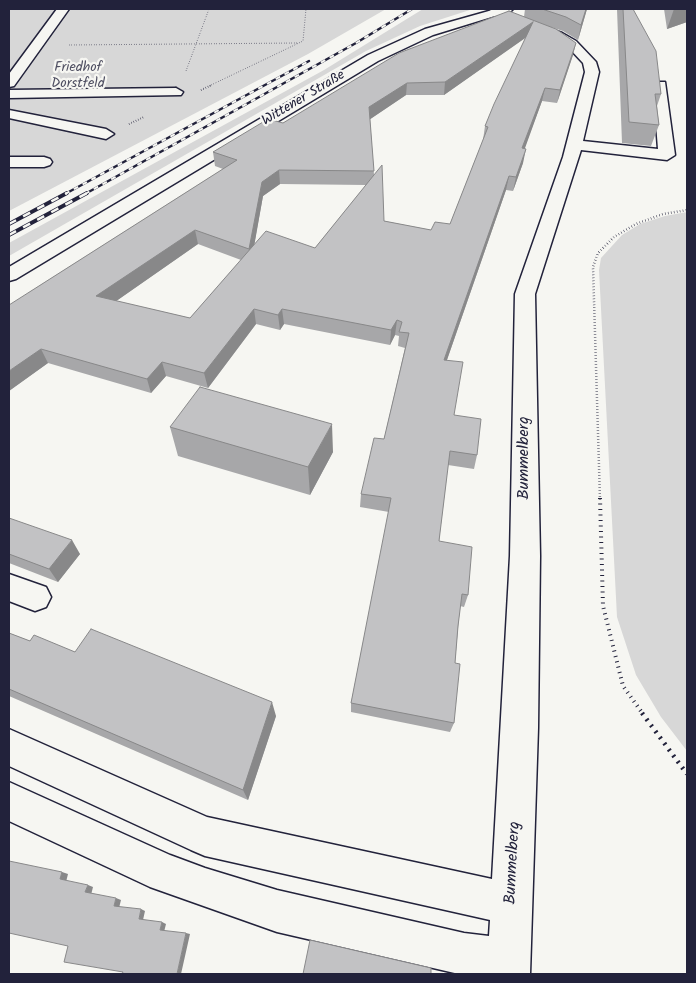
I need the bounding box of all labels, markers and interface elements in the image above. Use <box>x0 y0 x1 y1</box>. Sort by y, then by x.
park label: Friedhof Dorstfeld <box>51 61 105 94</box>
street label: Wittener Straße <box>259 68 349 130</box>
street label: Bummelberg <box>515 417 535 499</box>
street label: Bummelberg <box>502 821 526 905</box>

